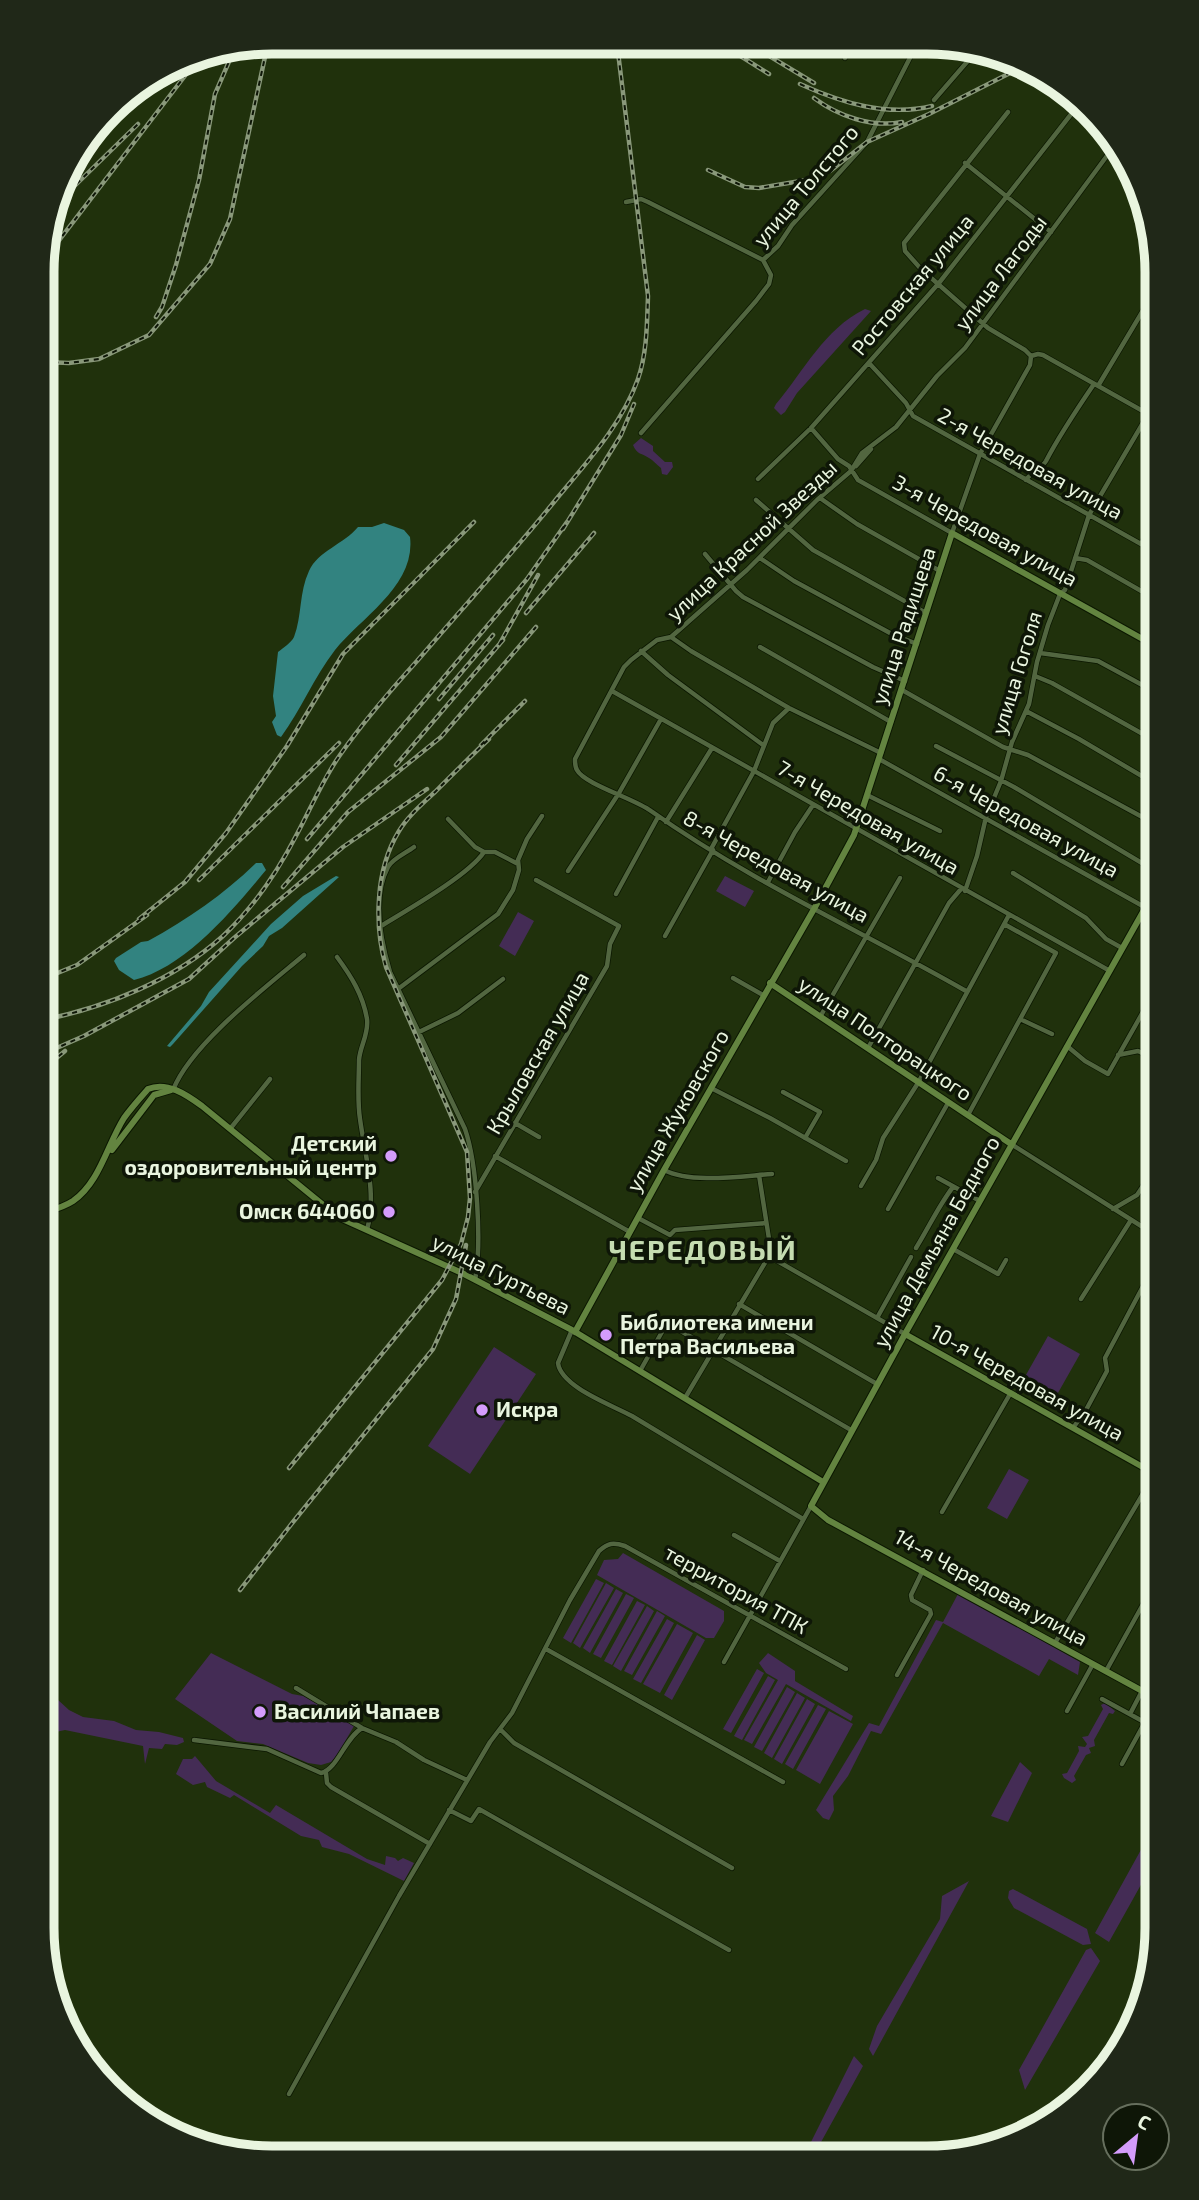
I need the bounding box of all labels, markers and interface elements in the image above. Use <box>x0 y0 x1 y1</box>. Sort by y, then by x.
street label: улица Толстого <box>747 119 864 251</box>
street label: Ростовская улица <box>846 208 979 360</box>
street label: улица Лагоды <box>949 210 1052 335</box>
street label: 2-я Чередовая улица <box>933 401 1127 525</box>
street label: улица Красной Звезды <box>661 455 842 626</box>
street label: 3-я Чередовая улица <box>889 469 1082 592</box>
street label: улица Радищева <box>865 544 941 708</box>
street label: улица Гоголя <box>985 608 1047 737</box>
street label: 7-я Чередовая улица <box>773 754 964 880</box>
street label: 6-я Чередовая улица <box>929 759 1124 883</box>
street label: 8-я Чередовая улица <box>679 804 874 928</box>
street label: Крыловская улица <box>480 967 594 1138</box>
street label: улица Полторацкого <box>794 970 977 1106</box>
street label: улица Жуковского <box>620 1025 734 1196</box>
place label: Детский оздоровительный центр <box>124 1130 377 1179</box>
street label: улица Демьяна Бедного <box>867 1131 1005 1352</box>
marker: Детский оздоровительный центр <box>383 1148 399 1164</box>
place label: Омск 644060 <box>239 1198 375 1223</box>
marker: Омск 644060 <box>381 1204 397 1220</box>
street label: улица Гуртьева <box>428 1228 575 1320</box>
district label: ЧЕРЕДОВЫЙ <box>608 1232 798 1266</box>
place label: Библиотека имени Петра Васильева <box>620 1309 814 1358</box>
street label: 10-я Чередовая улица <box>926 1318 1129 1446</box>
marker: Библиотека имени Петра Васильева <box>598 1327 614 1343</box>
place label: Искра <box>496 1396 558 1421</box>
marker: Искра <box>474 1402 490 1418</box>
street label: 14-я Чередовая улица <box>890 1523 1093 1651</box>
street label: территория ТПК <box>661 1539 813 1638</box>
place label: Василий Чапаев <box>274 1698 440 1723</box>
marker: Василий Чапаев <box>252 1704 268 1720</box>
north arrow <box>1101 2102 1171 2172</box>
text: С <box>1134 2109 1155 2134</box>

